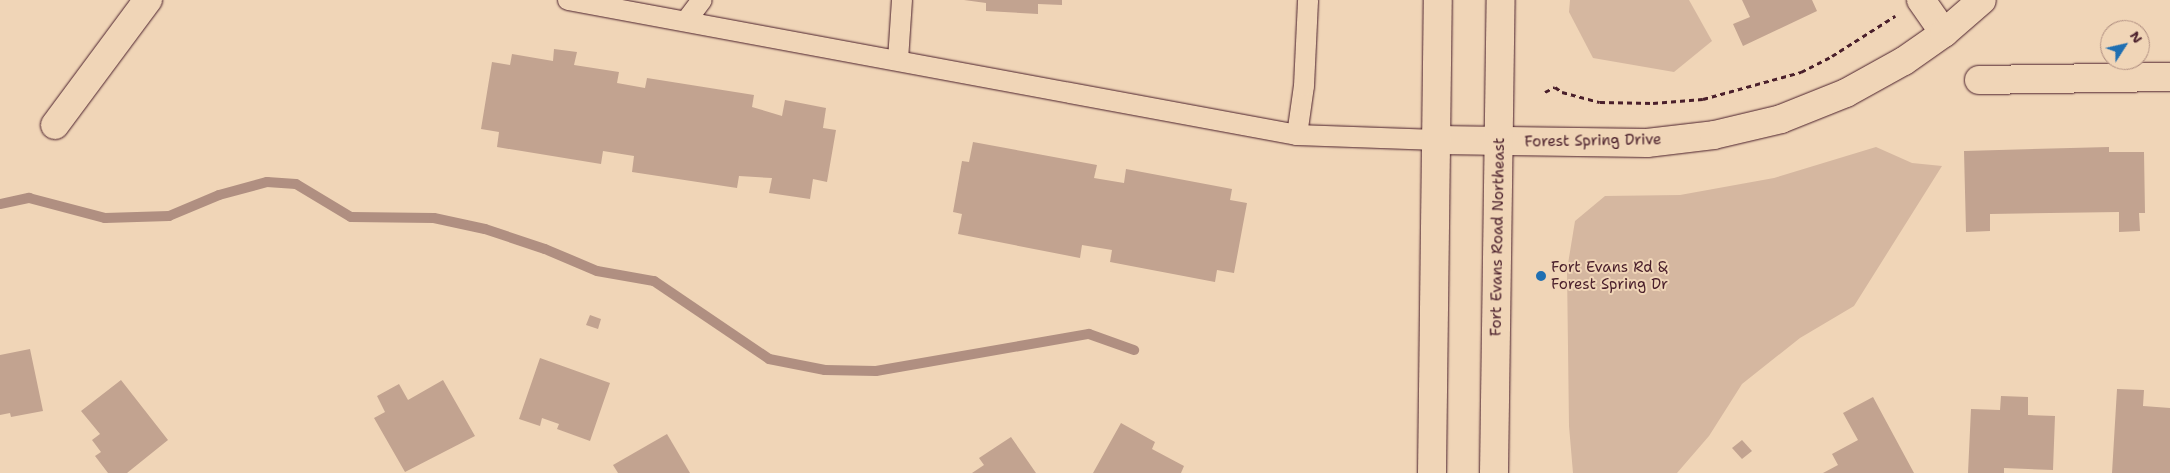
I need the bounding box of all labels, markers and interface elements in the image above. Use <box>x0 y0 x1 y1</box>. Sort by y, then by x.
north arrow <box>2100 20 2150 70</box>
text: N <box>2126 27 2147 47</box>
street label: Forest Spring Drive <box>1524 131 1662 151</box>
street label: Fort Evans Road Northeast <box>1487 137 1509 337</box>
place label: Fort Evans Rd & Forest Spring Dr <box>1551 258 1668 293</box>
marker: Fort Evans Rd & Forest Spring Dr <box>1535 270 1547 282</box>

